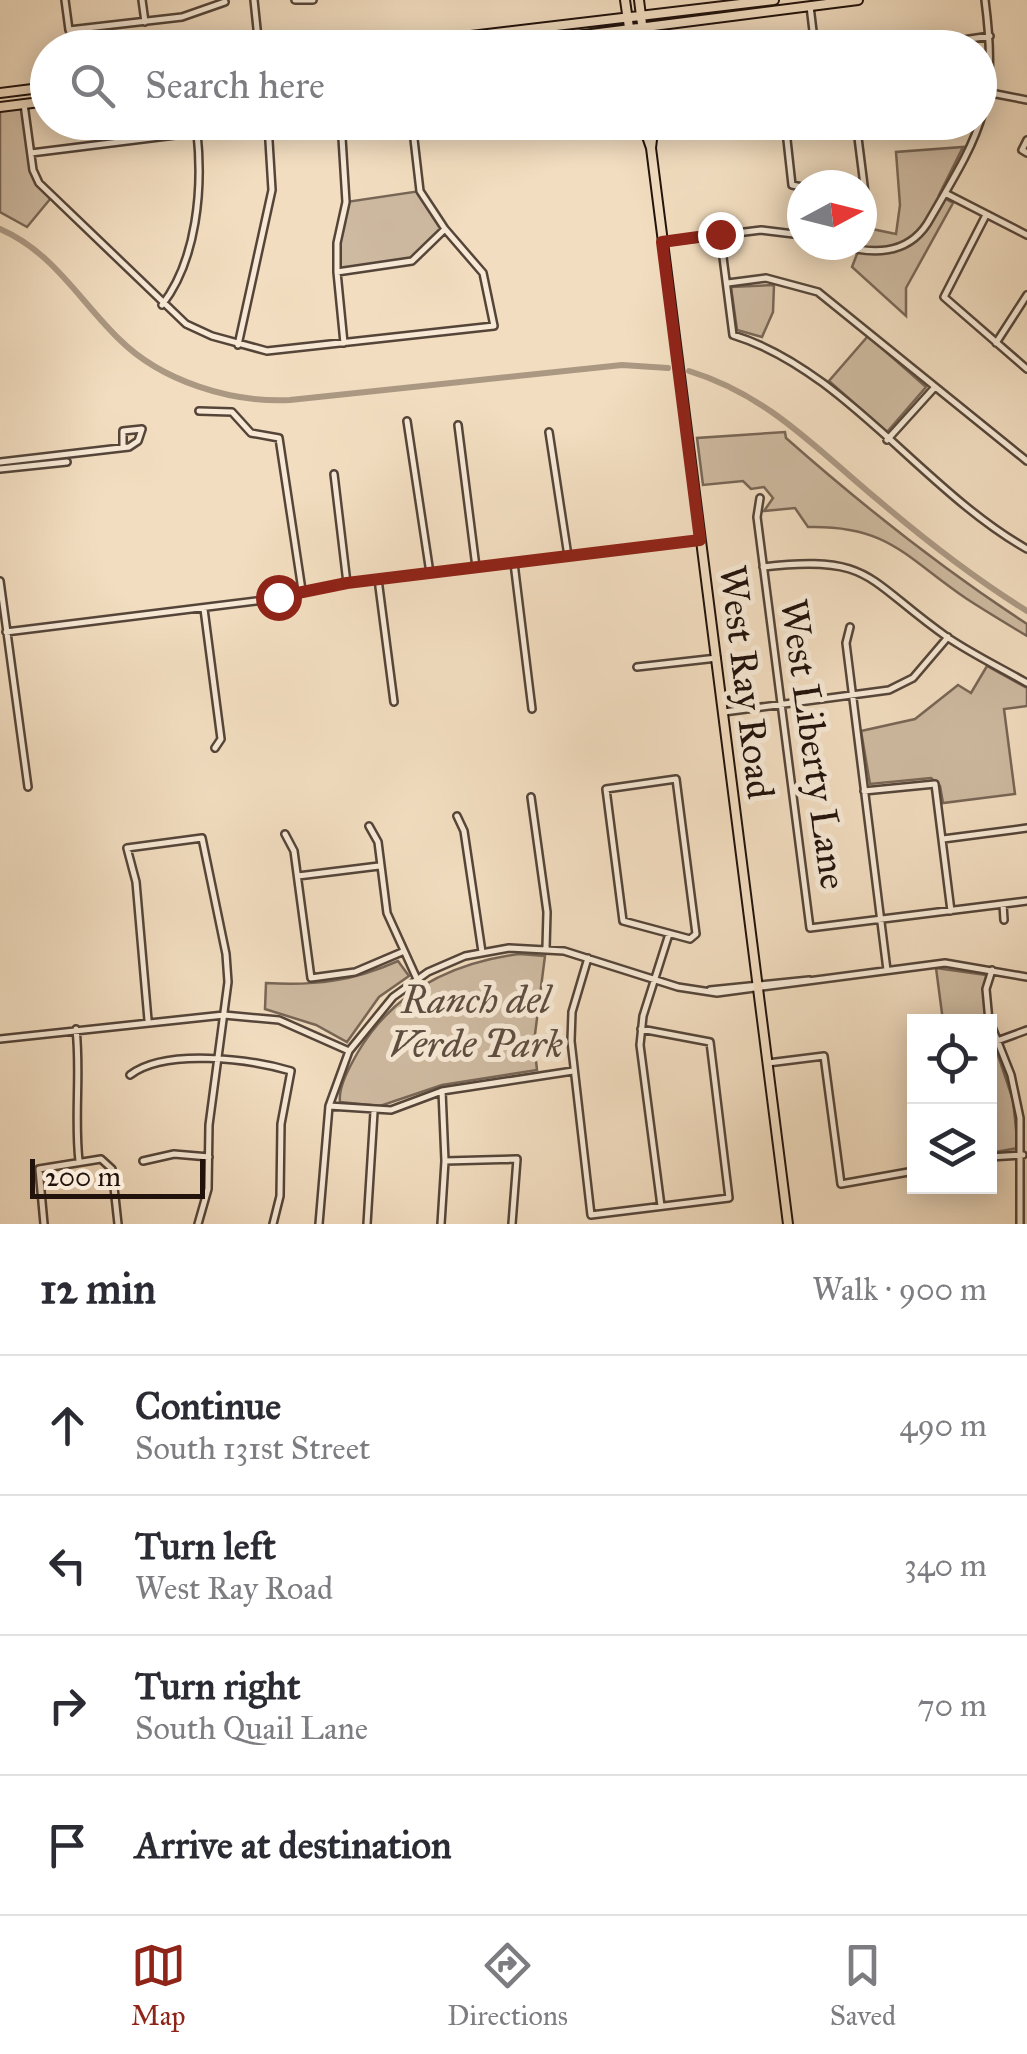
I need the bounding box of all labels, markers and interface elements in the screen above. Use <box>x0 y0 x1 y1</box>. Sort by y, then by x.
search box <box>30 30 997 140</box>
icon: search <box>65 58 120 113</box>
text: Search here <box>145 62 325 108</box>
north arrow <box>787 170 877 260</box>
route end <box>698 212 744 258</box>
street label: West Ray Road <box>710 563 784 801</box>
route start <box>256 575 302 621</box>
street label: West Liberty Lane <box>771 596 857 892</box>
park label: Ranch del Verde Park <box>389 977 563 1067</box>
map controls <box>907 1014 997 1194</box>
button: locate <box>907 1014 997 1104</box>
button: layers <box>907 1104 997 1194</box>
scale bar <box>30 1154 205 1198</box>
text: 200 m <box>45 1159 121 1194</box>
text: 12 min <box>40 1263 156 1315</box>
text: Walk · 900 m <box>812 1270 987 1309</box>
text: Continue <box>135 1383 281 1429</box>
icon: ahead <box>40 1398 95 1453</box>
text: 490 m <box>900 1406 987 1445</box>
text: South 131st Street <box>135 1429 370 1468</box>
text: Turn left <box>135 1523 276 1569</box>
icon: left <box>40 1538 95 1593</box>
text: 340 m <box>904 1546 987 1585</box>
text: West Ray Road <box>135 1569 333 1608</box>
text: Turn right <box>135 1663 301 1709</box>
icon: right <box>40 1678 95 1733</box>
text: 70 m <box>918 1686 987 1725</box>
text: South Quail Lane <box>135 1709 368 1748</box>
icon: arrive <box>40 1818 95 1873</box>
text: Arrive at destination <box>135 1822 452 1868</box>
tab: Map <box>131 1938 186 2033</box>
tab: Directions <box>447 1938 568 2033</box>
tab: Saved <box>830 1938 896 2033</box>

